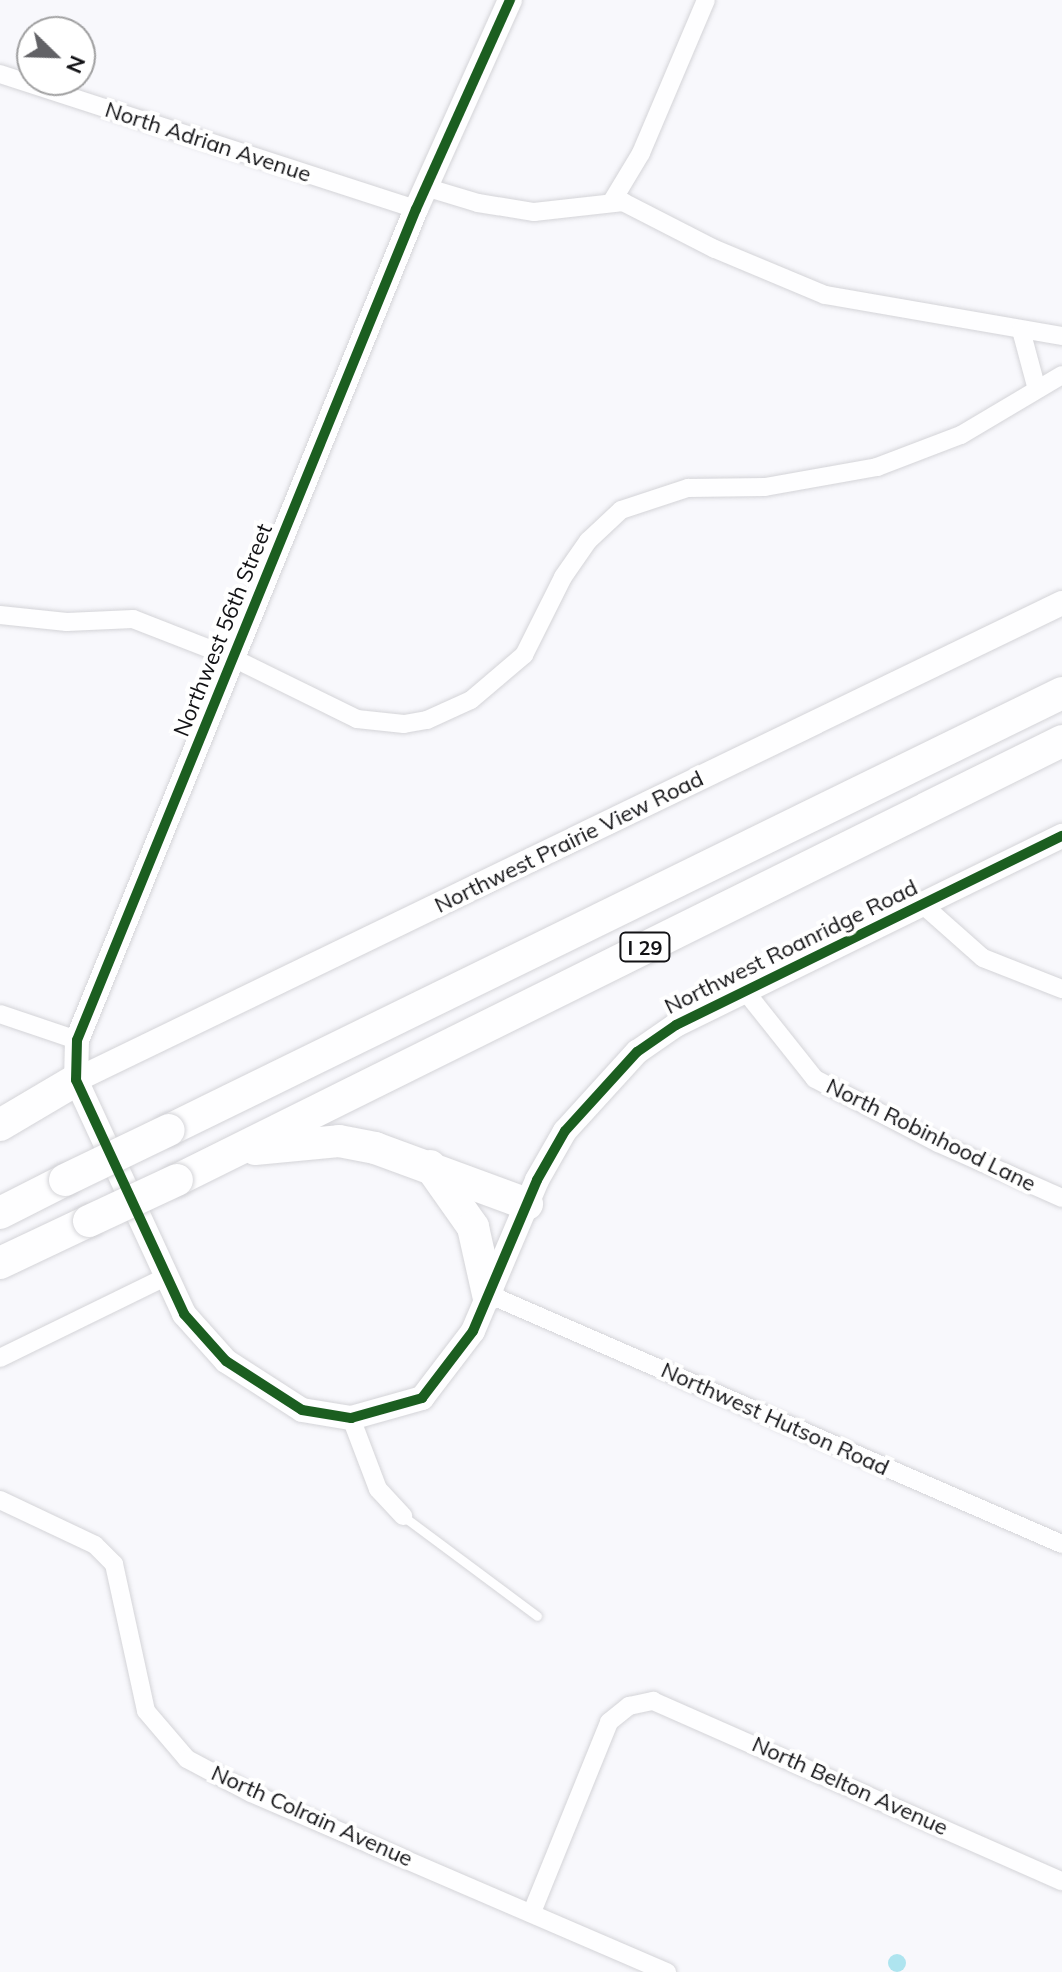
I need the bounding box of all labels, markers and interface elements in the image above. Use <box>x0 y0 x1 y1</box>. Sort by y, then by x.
north arrow <box>16 16 96 96</box>
text: N <box>60 51 92 78</box>
street label: North Adrian Avenue <box>102 96 314 188</box>
street label: Northwest 56th Street <box>168 520 278 740</box>
street label: Northwest Prairie View Road <box>430 765 708 919</box>
street label: Northwest Roanridge Road <box>660 874 922 1020</box>
road number: I 29 <box>619 931 671 963</box>
street label: North Robinhood Lane <box>822 1073 1040 1197</box>
street label: Northwest Hutson Road <box>657 1357 893 1481</box>
street label: North Belton Avenue <box>748 1731 952 1841</box>
street label: North Colrain Avenue <box>207 1760 417 1872</box>

